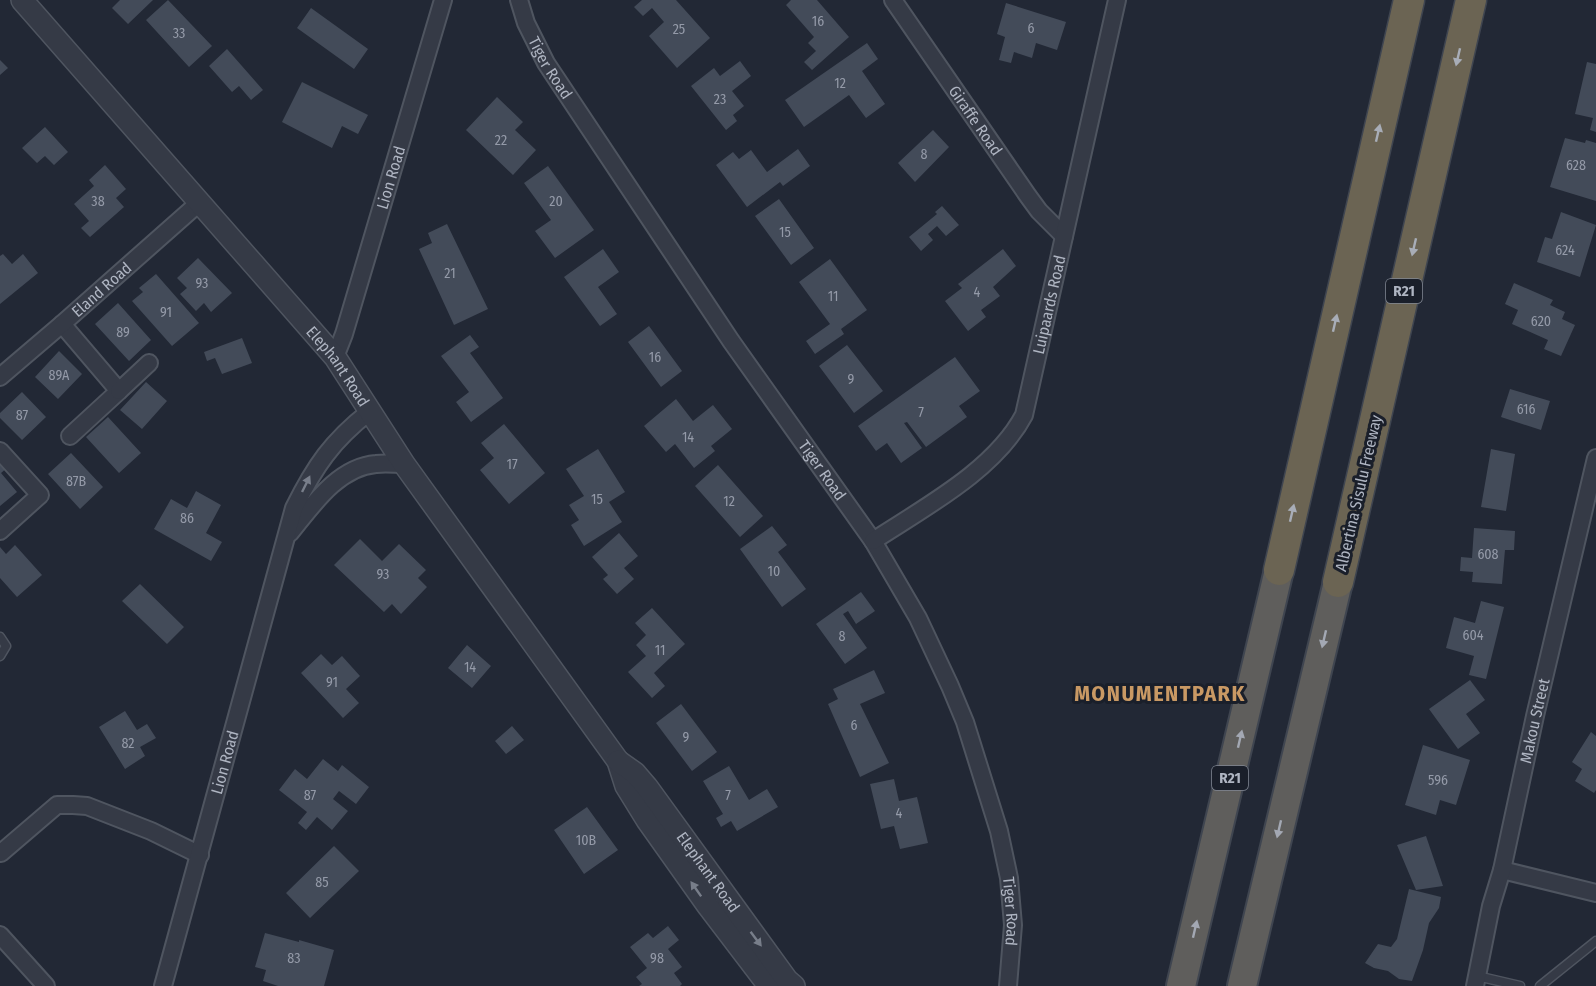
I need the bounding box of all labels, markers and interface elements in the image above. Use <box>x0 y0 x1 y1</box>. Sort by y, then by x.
house number: 16 <box>812 13 824 30</box>
house number: 6 <box>1028 20 1035 37</box>
house number: 25 <box>673 21 685 38</box>
house number: 33 <box>173 25 185 42</box>
street label: Tiger Road <box>524 34 576 103</box>
one-way arrow <box>1452 48 1462 66</box>
house number: 12 <box>834 75 846 92</box>
street label: Giraffe Road <box>945 82 1006 159</box>
house number: 23 <box>714 91 726 108</box>
one-way arrow <box>1374 124 1384 142</box>
house number: 22 <box>495 132 507 149</box>
street label: Lion Road <box>373 144 409 211</box>
house number: 8 <box>921 146 928 163</box>
house number: 628 <box>1566 157 1586 174</box>
house number: 38 <box>91 193 105 210</box>
house number: 20 <box>549 193 563 210</box>
house number: 15 <box>779 224 791 241</box>
one-way arrow <box>1409 238 1419 256</box>
house number: 624 <box>1555 242 1575 259</box>
street label: Luipaards Road <box>1029 253 1070 356</box>
street label: Eland Road <box>68 258 135 321</box>
house number: 21 <box>444 265 456 282</box>
house number: 93 <box>196 275 208 292</box>
road number: R21 <box>1386 279 1422 303</box>
house number: 4 <box>974 284 981 301</box>
house number: 11 <box>828 288 838 305</box>
house number: 91 <box>160 304 172 321</box>
house number: 620 <box>1531 313 1551 330</box>
one-way arrow <box>1331 314 1341 332</box>
street label: Elephant Road <box>302 322 373 410</box>
house number: 89 <box>116 324 130 341</box>
house number: 16 <box>649 349 661 366</box>
house number: 89A <box>49 367 70 384</box>
house number: 9 <box>848 371 855 388</box>
house number: 616 <box>1517 401 1535 418</box>
house number: 7 <box>918 404 924 421</box>
house number: 87 <box>16 407 29 424</box>
street label: Albertina Sisulu Freeway <box>1331 412 1386 573</box>
house number: 14 <box>682 429 694 446</box>
street label: Tiger Road <box>794 437 850 504</box>
house number: 17 <box>506 456 518 473</box>
house number: 87B <box>66 473 86 490</box>
one-way arrow <box>302 475 311 492</box>
house number: 15 <box>591 491 603 508</box>
house number: 12 <box>723 493 735 510</box>
one-way arrow <box>1288 504 1298 522</box>
house number: 86 <box>180 510 194 527</box>
house number: 608 <box>1477 546 1499 563</box>
house number: 10 <box>768 563 780 580</box>
house number: 93 <box>377 566 389 583</box>
house number: 604 <box>1462 627 1484 644</box>
house number: 8 <box>839 628 846 645</box>
one-way arrow <box>1319 630 1329 649</box>
house number: 11 <box>655 642 665 659</box>
house number: 14 <box>464 659 476 676</box>
house number: 91 <box>326 674 338 691</box>
street label: Makou Street <box>1516 676 1554 765</box>
district label: MONUMENTPARK <box>1074 680 1246 707</box>
house number: 6 <box>851 717 858 734</box>
street label: Lion Road <box>207 729 243 796</box>
house number: 9 <box>683 729 690 746</box>
one-way arrow <box>1235 730 1245 748</box>
house number: 82 <box>121 735 135 752</box>
road number: R21 <box>1212 766 1248 790</box>
house number: 596 <box>1428 772 1448 789</box>
house number: 87 <box>304 787 317 804</box>
house number: 7 <box>725 787 731 804</box>
house number: 4 <box>896 805 903 822</box>
one-way arrow <box>1274 820 1283 839</box>
street label: Elephant Road <box>673 828 744 916</box>
house number: 10B <box>576 832 597 849</box>
house number: 85 <box>315 874 329 891</box>
street label: Tiger Road <box>999 876 1022 947</box>
one-way arrow <box>691 881 702 897</box>
one-way arrow <box>1190 920 1200 938</box>
one-way arrow <box>750 931 763 947</box>
house number: 83 <box>287 950 301 967</box>
house number: 98 <box>650 950 664 967</box>

